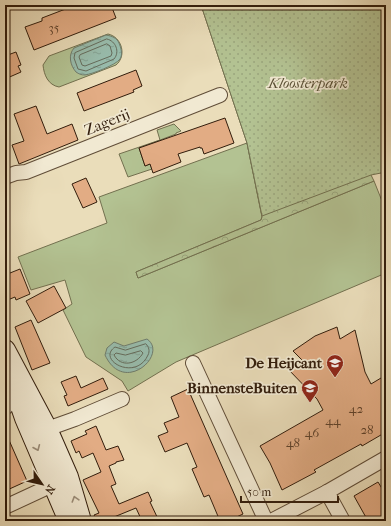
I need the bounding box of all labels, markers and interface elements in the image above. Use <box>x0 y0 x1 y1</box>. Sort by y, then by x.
house number: 35 <box>49 20 60 35</box>
park label: Kloosterpark <box>267 74 348 92</box>
street label: Zagerij <box>82 105 132 139</box>
school or university icon: De Heijcant <box>325 353 345 378</box>
place label: De Heijcant <box>245 354 323 372</box>
school or university icon: BinnensteBuiten <box>300 378 320 403</box>
place label: BinnensteBuiten <box>187 379 297 397</box>
house number: 42 <box>349 401 363 416</box>
house number: 44 <box>325 413 341 428</box>
house number: 28 <box>360 422 374 437</box>
house number: 46 <box>305 425 320 440</box>
house number: 48 <box>286 435 300 450</box>
one-way arrow <box>32 443 40 451</box>
north arrow <box>22 464 62 504</box>
scale bar <box>241 478 338 504</box>
text: N <box>42 482 58 497</box>
text: 50 m <box>247 485 271 499</box>
one-way arrow <box>71 496 80 503</box>

